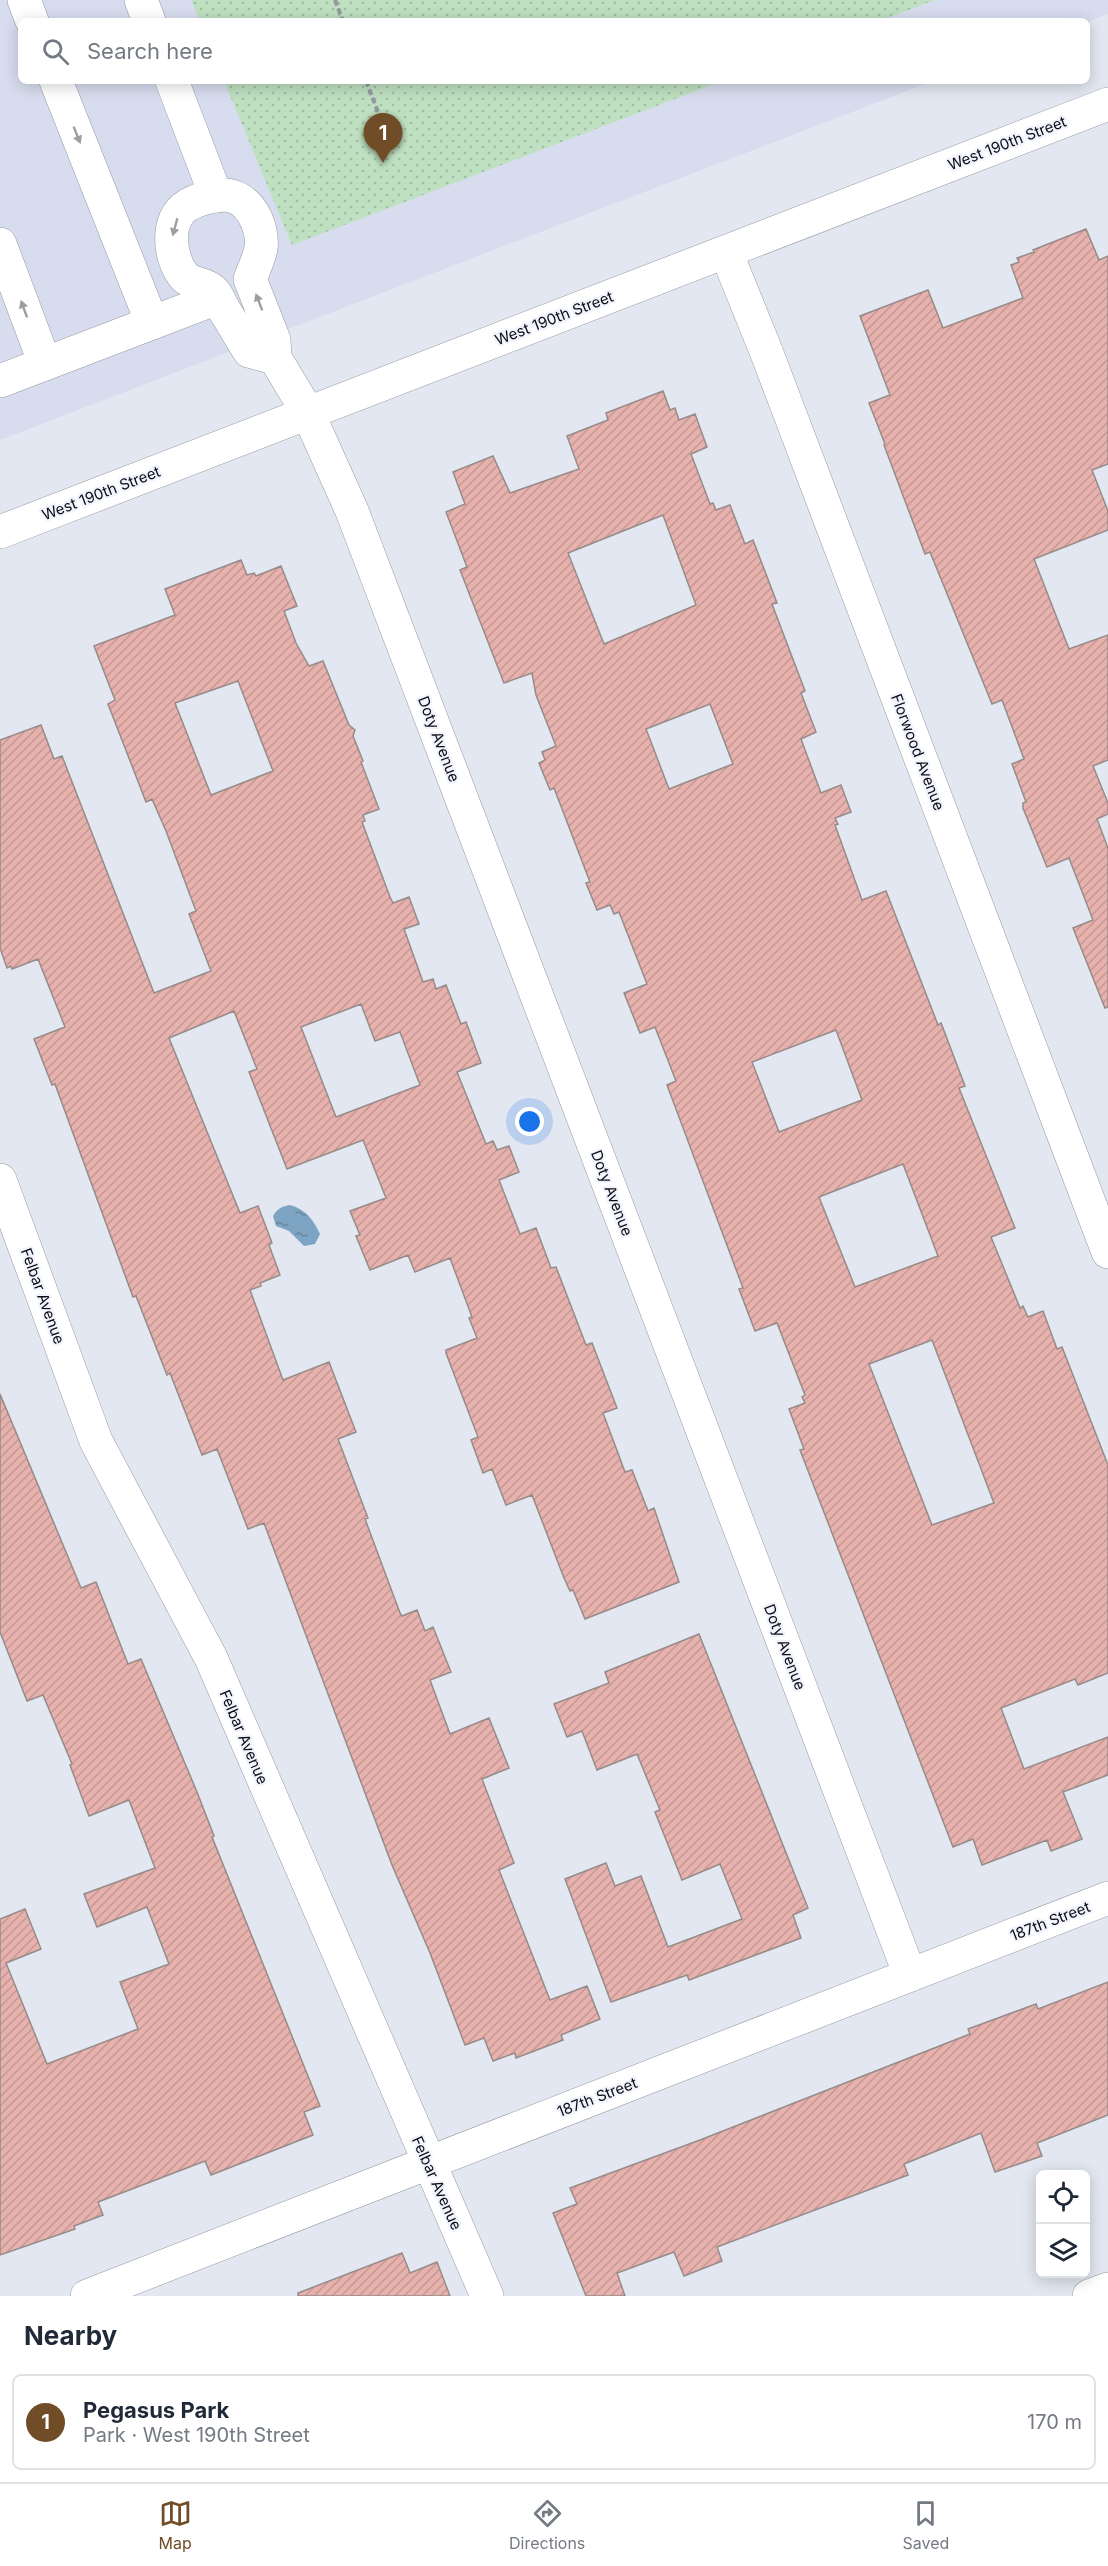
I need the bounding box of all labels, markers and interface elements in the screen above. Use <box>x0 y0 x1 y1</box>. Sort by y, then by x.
search box <box>18 18 1090 84</box>
icon: search <box>39 35 72 68</box>
text: Search here <box>87 38 213 64</box>
street label: West 190th Street <box>945 112 1069 174</box>
pin: 1 <box>364 114 403 163</box>
one-way arrow <box>72 127 82 145</box>
one-way arrow <box>169 218 179 236</box>
street label: West 190th Street <box>492 287 616 349</box>
one-way arrow <box>254 293 264 311</box>
one-way arrow <box>19 300 29 318</box>
street label: West 190th Street <box>39 462 163 524</box>
street label: Florwood Avenue <box>887 691 949 813</box>
street label: Doty Avenue <box>414 693 464 785</box>
your location <box>515 1107 544 1136</box>
street label: Doty Avenue <box>587 1147 637 1239</box>
street label: Felbar Avenue <box>17 1245 69 1347</box>
street label: Doty Avenue <box>760 1601 810 1693</box>
street label: Felbar Avenue <box>216 1687 272 1787</box>
street label: 187th Street <box>1007 1897 1093 1945</box>
street label: 187th Street <box>554 2073 640 2121</box>
street label: Felbar Avenue <box>408 2133 466 2233</box>
map controls <box>1036 2170 1090 2278</box>
button: locate <box>1036 2170 1090 2224</box>
button: layers <box>1036 2224 1090 2278</box>
text: Nearby <box>24 2320 117 2351</box>
text: Pegasus Park <box>83 2397 229 2423</box>
text: 1 <box>41 2410 50 2434</box>
text: 170 m <box>1027 2410 1082 2434</box>
text: Park · West 190th Street <box>83 2423 310 2447</box>
tab: Map <box>159 2497 192 2553</box>
tab: Directions <box>509 2497 585 2553</box>
tab: Saved <box>903 2497 949 2553</box>

